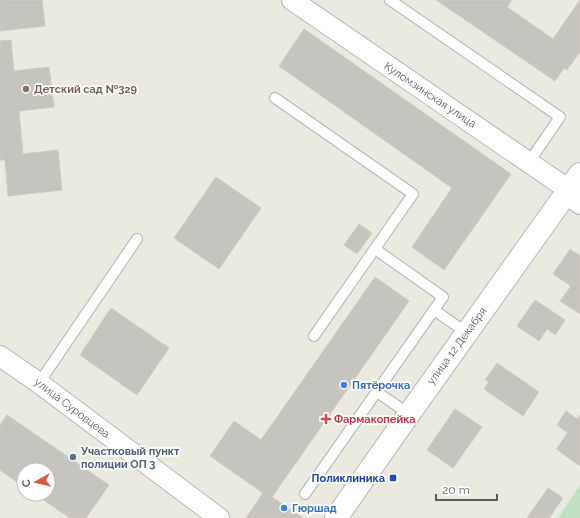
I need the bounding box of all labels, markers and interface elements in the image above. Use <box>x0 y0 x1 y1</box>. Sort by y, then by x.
street label: Куломзинская улица <box>382 59 478 131</box>
place label: Детский сад №329 <box>34 83 137 96</box>
marker: Детский сад №329 <box>21 84 31 94</box>
street label: улица 12 Декабря <box>424 305 490 387</box>
street label: улица Суровцева <box>32 375 112 441</box>
place label: Пятёрочка <box>352 379 410 392</box>
marker: Пятёрочка <box>339 380 349 390</box>
place label: Фармакопейка <box>334 413 416 426</box>
marker: Фармакопейка <box>321 414 331 424</box>
place label: Участковый пункт полиции ОП 3 <box>80 445 180 471</box>
marker: Участковый пункт полиции ОП 3 <box>68 452 78 462</box>
north arrow <box>16 462 56 502</box>
place label: Поликлиника <box>312 472 385 485</box>
marker: Поликлиника <box>388 473 398 483</box>
scale bar <box>436 476 497 502</box>
text: С <box>20 478 34 488</box>
text: 20 m <box>442 483 470 497</box>
place label: Гюршад <box>292 502 337 515</box>
marker: Гюршад <box>279 503 289 513</box>

